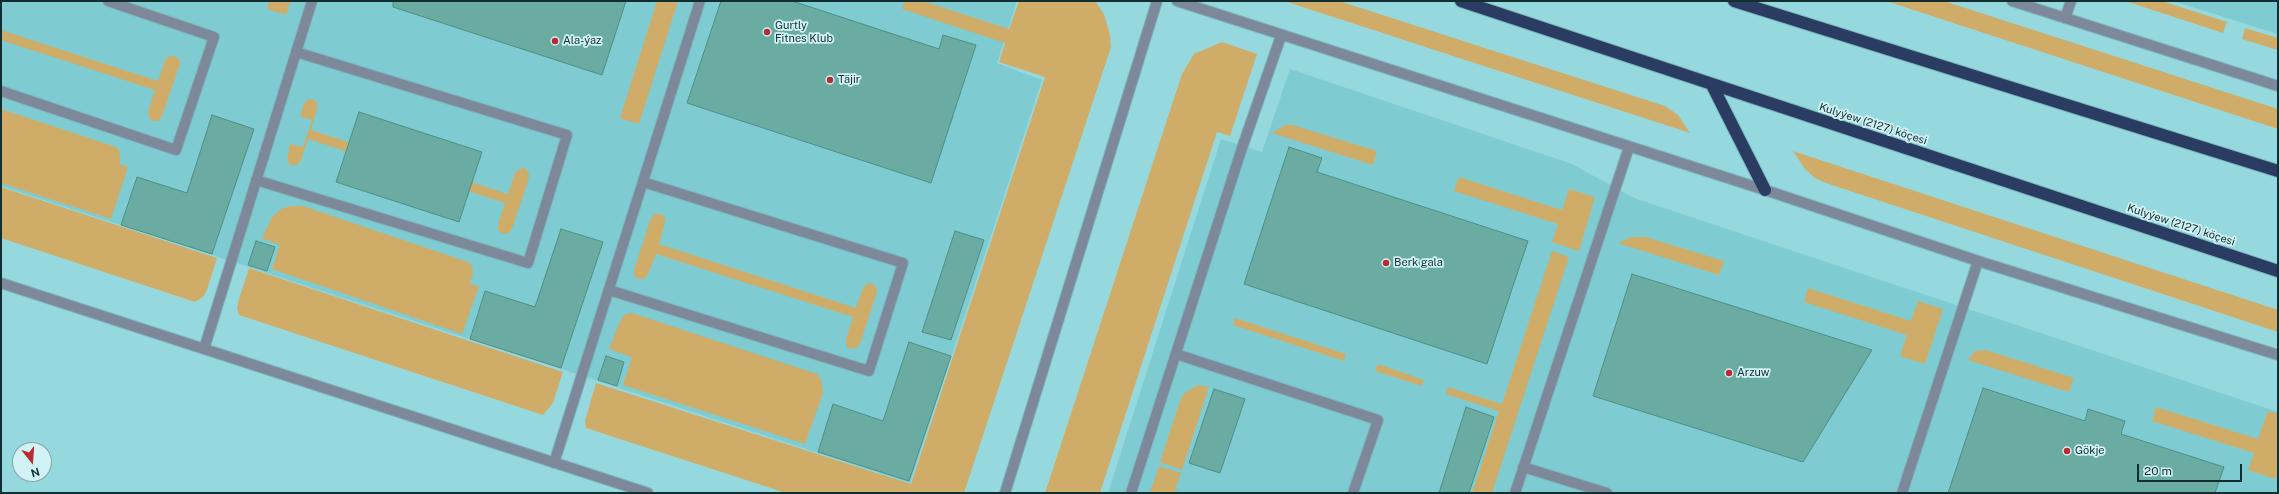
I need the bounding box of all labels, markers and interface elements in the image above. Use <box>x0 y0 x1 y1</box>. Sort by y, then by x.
place label: Gurtly Fitnes Klub <box>775 19 833 45</box>
marker: Gurtly Fitnes Klub <box>762 27 772 37</box>
place label: Ala-ýaz <box>563 34 601 48</box>
marker: Ala-ýaz <box>550 36 560 46</box>
place label: Täjir <box>838 73 860 87</box>
marker: Täjir <box>825 75 835 85</box>
street label: Kulyýew (2127) köçesi <box>1817 100 1929 148</box>
street label: Kulyýew (2127) köçesi <box>2125 201 2237 249</box>
place label: Berk gala <box>1394 256 1443 270</box>
marker: Berk gala <box>1381 258 1391 268</box>
place label: Arzuw <box>1737 366 1769 380</box>
marker: Arzuw <box>1724 368 1734 378</box>
north arrow <box>12 442 52 482</box>
place label: Gökje <box>2075 444 2105 458</box>
marker: Gökje <box>2062 446 2072 456</box>
scale bar <box>2139 456 2244 482</box>
text: 20 m <box>2144 464 2172 478</box>
text: N <box>29 466 41 480</box>

